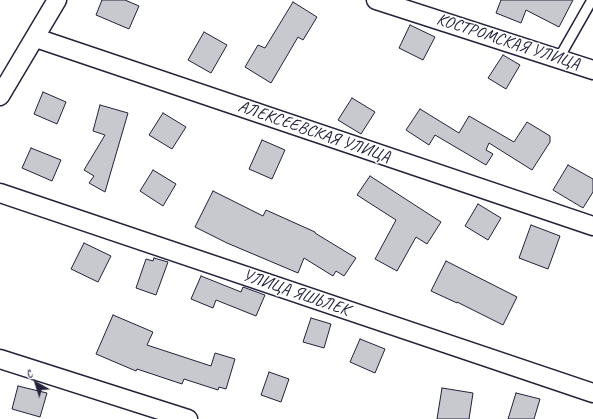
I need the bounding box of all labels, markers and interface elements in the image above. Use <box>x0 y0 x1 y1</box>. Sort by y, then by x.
street label: КОСТРОМСКАЯ УЛИЦА <box>434 9 582 75</box>
street label: АЛЕКСЕЕВСКАЯ УЛИЦА <box>235 96 393 168</box>
street label: УЛИЦА ЯШЬЛЕК <box>240 265 352 321</box>
north arrow <box>16 363 56 403</box>
text: С <box>22 367 35 381</box>

